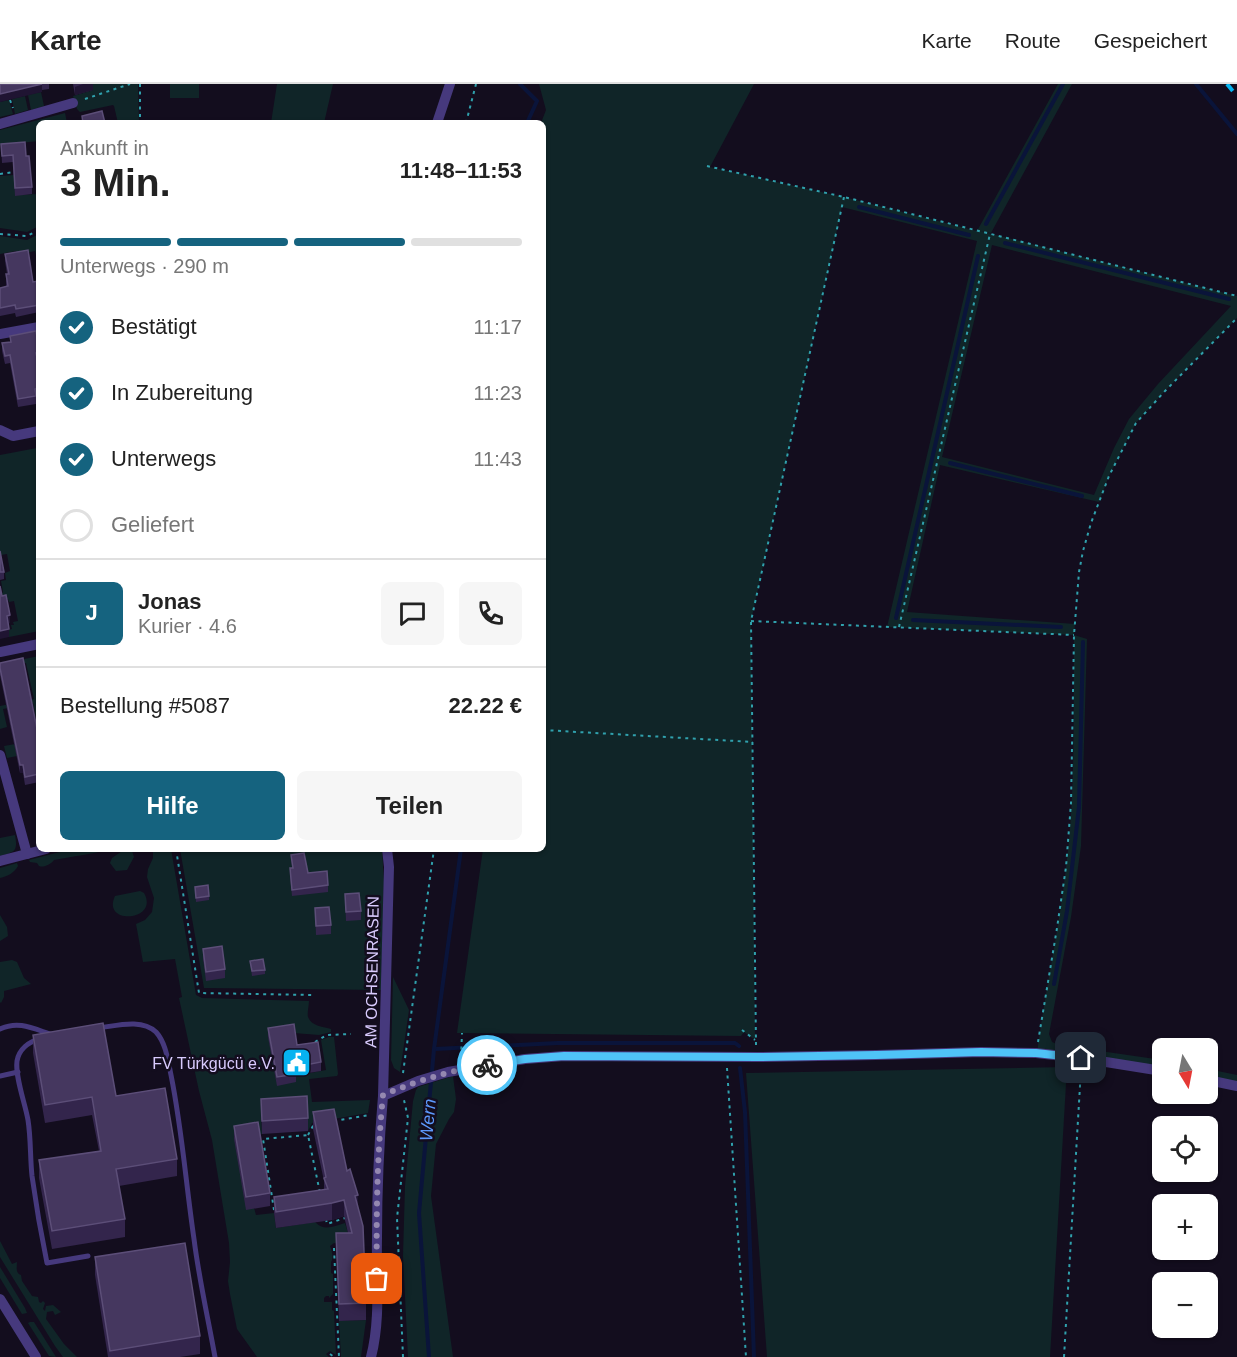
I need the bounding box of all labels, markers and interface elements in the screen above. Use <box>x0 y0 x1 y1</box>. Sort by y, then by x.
text: Karte <box>30 25 102 56</box>
text: Karte <box>922 29 972 52</box>
text: Route <box>1005 29 1061 52</box>
text: Gespeichert <box>1094 29 1207 52</box>
text: Ankunft in <box>60 137 149 159</box>
text: 11:48–11:53 <box>400 158 522 183</box>
text: 3 Min. <box>60 161 171 204</box>
text: Unterwegs · 290 m <box>60 255 229 277</box>
icon: check <box>60 311 93 344</box>
text: Bestätigt <box>111 314 197 339</box>
text: 11:17 <box>473 316 522 338</box>
icon: check <box>60 377 93 410</box>
text: In Zubereitung <box>111 380 253 405</box>
text: 11:23 <box>473 382 522 404</box>
icon: check <box>60 443 93 476</box>
text: Unterwegs <box>111 446 216 471</box>
text: 11:43 <box>473 448 522 470</box>
text: Geliefert <box>111 512 194 537</box>
button: chat <box>381 582 444 645</box>
button: phone <box>459 582 522 645</box>
text: Jonas <box>138 589 202 614</box>
text: J <box>85 600 98 625</box>
text: Kurier · 4.6 <box>138 615 237 637</box>
text: Bestellung #5087 <box>60 693 230 718</box>
text: 22.22 € <box>449 693 522 718</box>
button: Hilfe <box>60 771 285 840</box>
button: Teilen <box>297 771 522 840</box>
street label: AM OCHSENRASEN <box>362 896 382 1048</box>
pin <box>1055 1032 1106 1083</box>
courier <box>457 1035 517 1095</box>
north arrow <box>1152 1038 1218 1104</box>
map controls <box>1152 1038 1218 1338</box>
icon: home <box>1064 1041 1097 1074</box>
public building icon: FV Türkgücü e.V. <box>280 1047 312 1079</box>
icon: bike <box>471 1049 504 1082</box>
place label: FV Türkgücü e.V. <box>152 1055 275 1072</box>
water label: Wern <box>416 1098 440 1142</box>
button: locate <box>1152 1116 1218 1182</box>
button: + <box>1152 1194 1218 1260</box>
pin <box>351 1253 402 1304</box>
icon: bag <box>360 1262 393 1295</box>
button: − <box>1152 1272 1218 1338</box>

